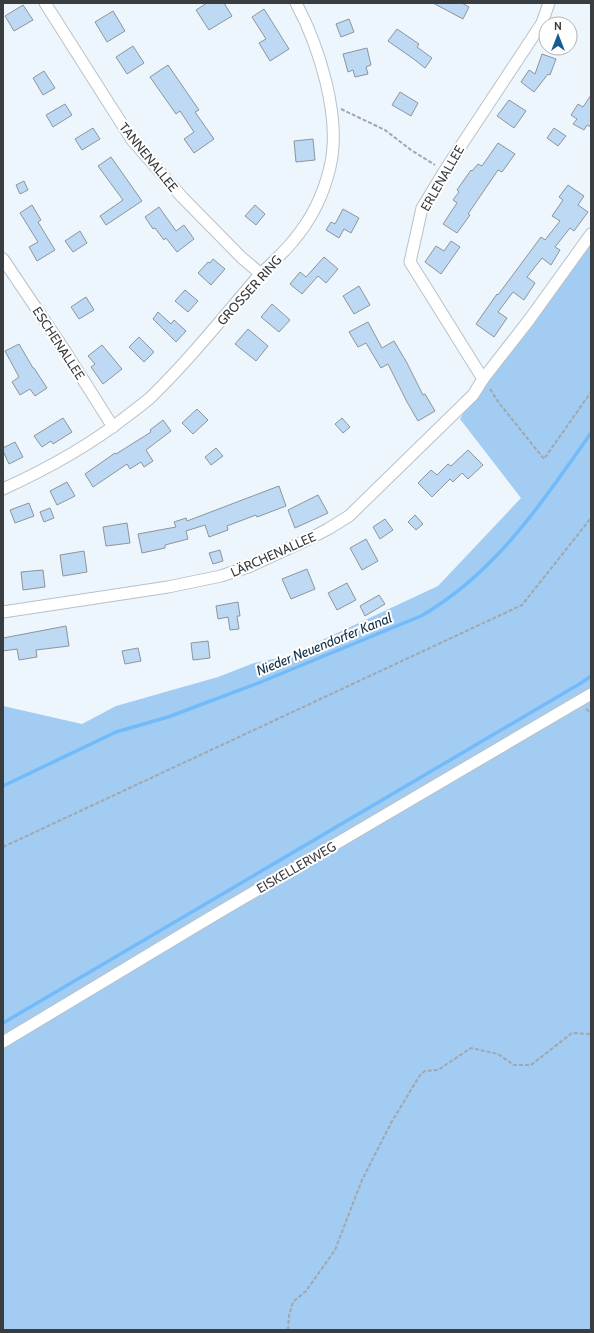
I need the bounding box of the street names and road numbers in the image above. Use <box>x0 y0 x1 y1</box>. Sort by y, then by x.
street label: TANNENALLEE <box>116 119 182 195</box>
street label: ERLENALLEE <box>417 142 467 214</box>
street label: GROSSER RING <box>213 251 285 328</box>
street label: ESCHENALLEE <box>29 304 89 382</box>
street label: LÄRCHENALLEE <box>228 528 318 580</box>
street label: EISKELLERWEG <box>254 838 339 896</box>

